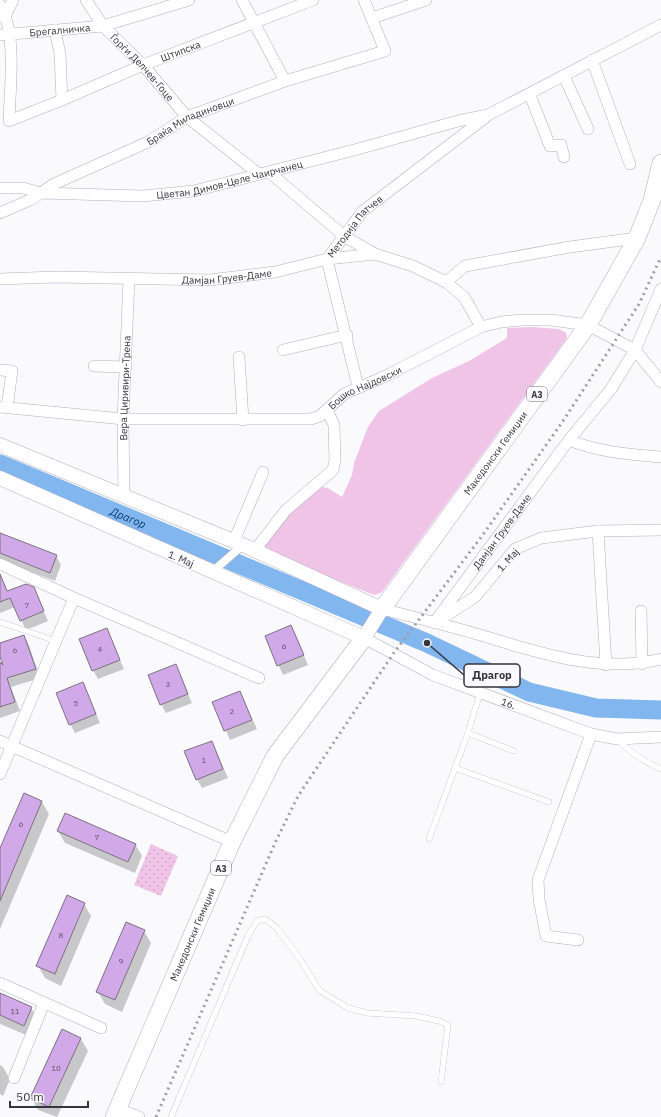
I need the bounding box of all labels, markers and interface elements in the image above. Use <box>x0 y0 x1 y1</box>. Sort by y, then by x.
street label: Брегалничка <box>29 21 91 39</box>
street label: Ѓорѓи Делчев-Гоце <box>108 30 177 104</box>
street label: Штипска <box>159 37 203 64</box>
street label: Браќа Миладиновци <box>144 94 236 148</box>
street label: Цветан Димов-Целе Чаирчанец <box>156 157 304 201</box>
street label: Методија Патчев <box>324 192 385 260</box>
street label: Дамјан Груев-Даме <box>182 266 273 287</box>
street label: Вера Циривири-Трена <box>116 335 133 441</box>
street label: Бошко Најдовски <box>325 363 404 412</box>
road number: A3 <box>527 387 547 401</box>
street label: Македонски Гемиџии <box>461 408 530 497</box>
street label: Дамјан Груев-Даме <box>470 491 534 571</box>
water label: Драгор <box>107 504 148 531</box>
street label: 1. Мај <box>494 546 522 574</box>
street label: 1. Мај <box>166 548 196 570</box>
house number: 7 <box>25 600 30 610</box>
house number: 6 <box>282 641 287 651</box>
house number: 4 <box>98 644 103 654</box>
house number: 6 <box>13 645 18 655</box>
callout: Драгор <box>464 664 520 687</box>
text: Драгор <box>472 668 512 682</box>
house number: 3 <box>166 679 171 689</box>
street label: 16. <box>499 695 518 712</box>
house number: 5 <box>74 698 79 708</box>
house number: 2 <box>230 706 235 716</box>
house number: 1 <box>202 755 207 765</box>
house number: 6 <box>19 819 24 829</box>
house number: 7 <box>95 832 100 842</box>
road number: A3 <box>211 861 231 875</box>
street label: Македонски Гемиџии <box>167 885 218 983</box>
house number: 8 <box>59 930 64 940</box>
house number: 9 <box>119 956 124 966</box>
house number: 11 <box>10 1006 20 1016</box>
house number: 10 <box>51 1063 61 1073</box>
scale bar <box>10 1083 88 1109</box>
text: 50 m <box>16 1089 44 1104</box>

